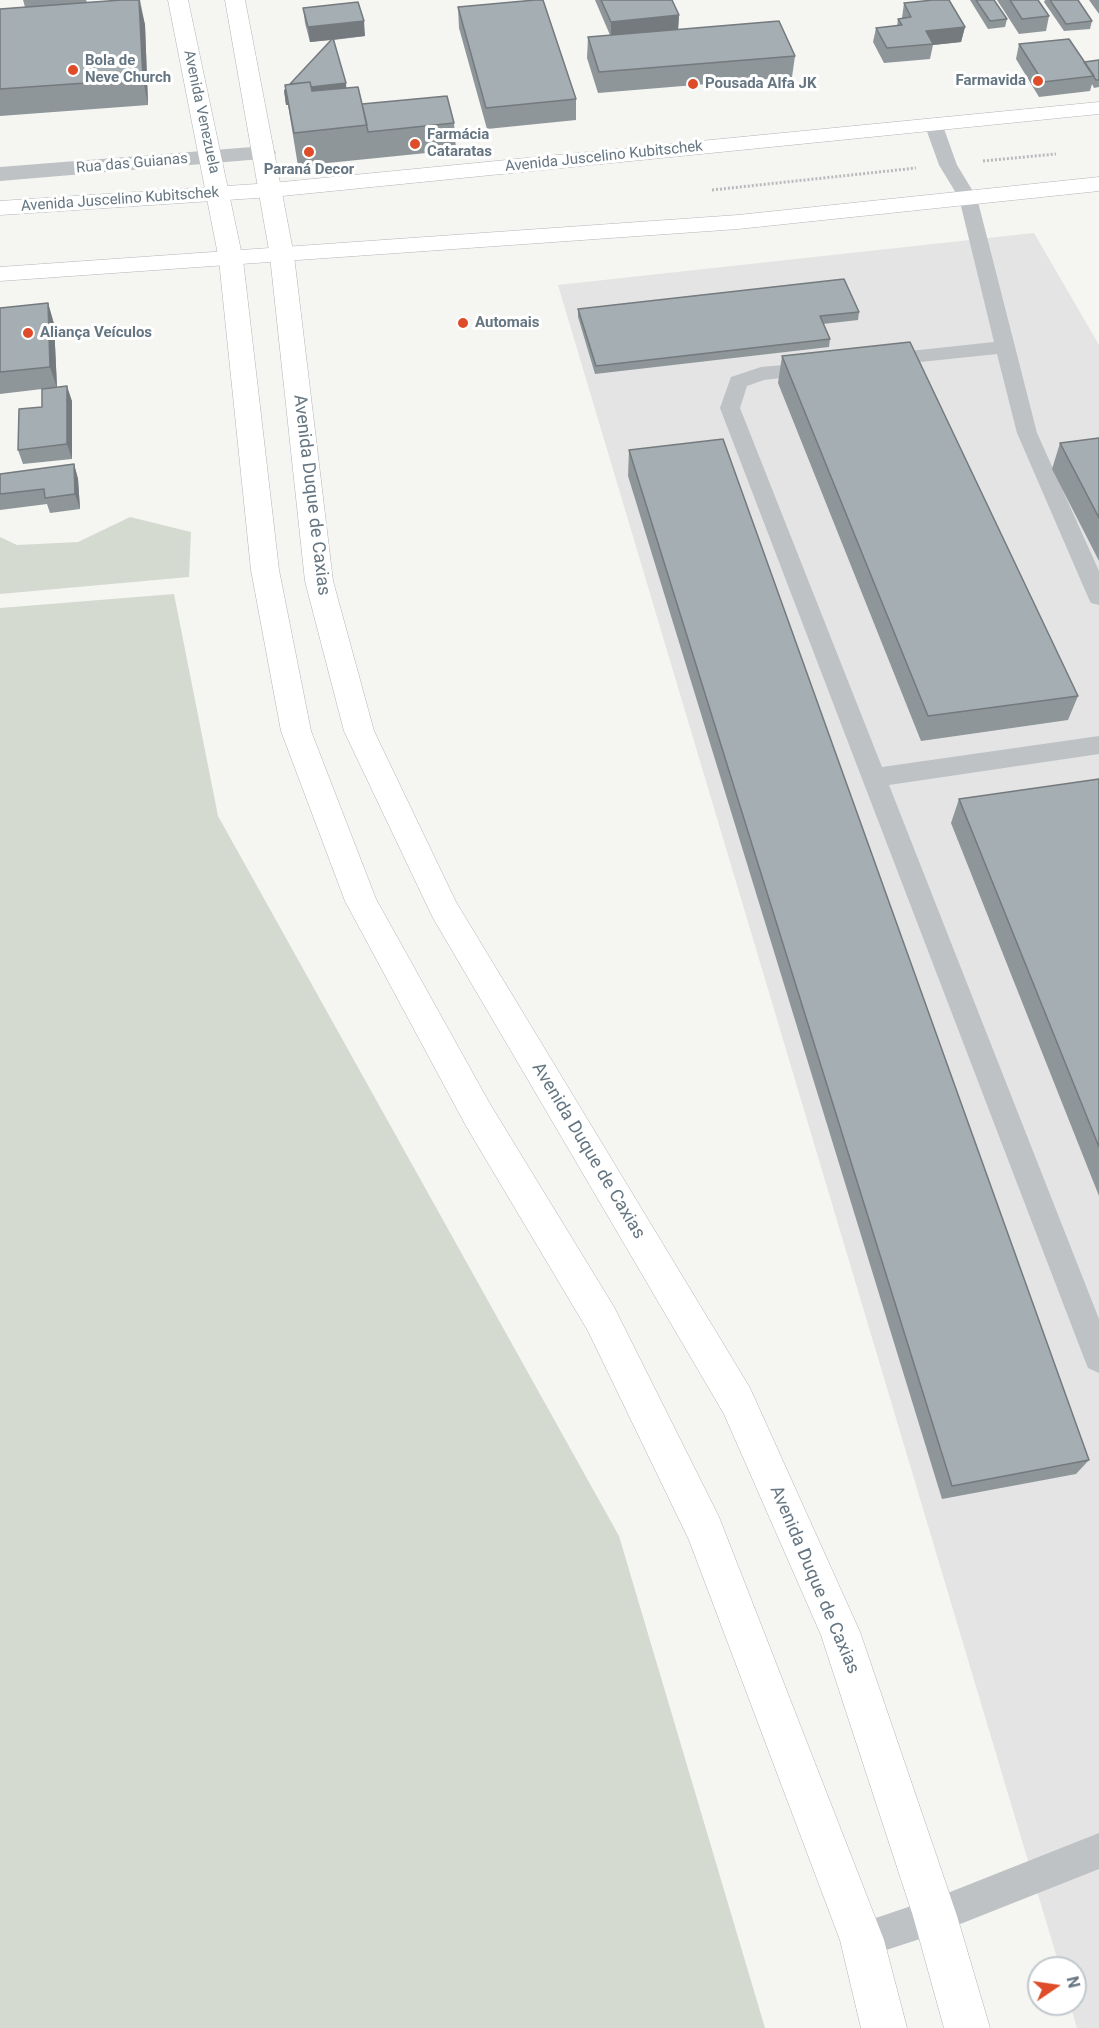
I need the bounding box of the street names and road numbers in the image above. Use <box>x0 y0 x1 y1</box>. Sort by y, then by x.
street label: Avenida Venezuela <box>179 49 223 175</box>
street label: Avenida Juscelino Kubitschek <box>504 138 704 176</box>
street label: Rua das Guianas <box>75 150 189 178</box>
street label: Avenida Juscelino Kubitschek <box>20 184 220 216</box>
street label: Avenida Duque de Caxias <box>288 393 334 597</box>
street label: Avenida Duque de Caxias <box>527 1059 649 1243</box>
street label: Avenida Duque de Caxias <box>765 1483 863 1677</box>

